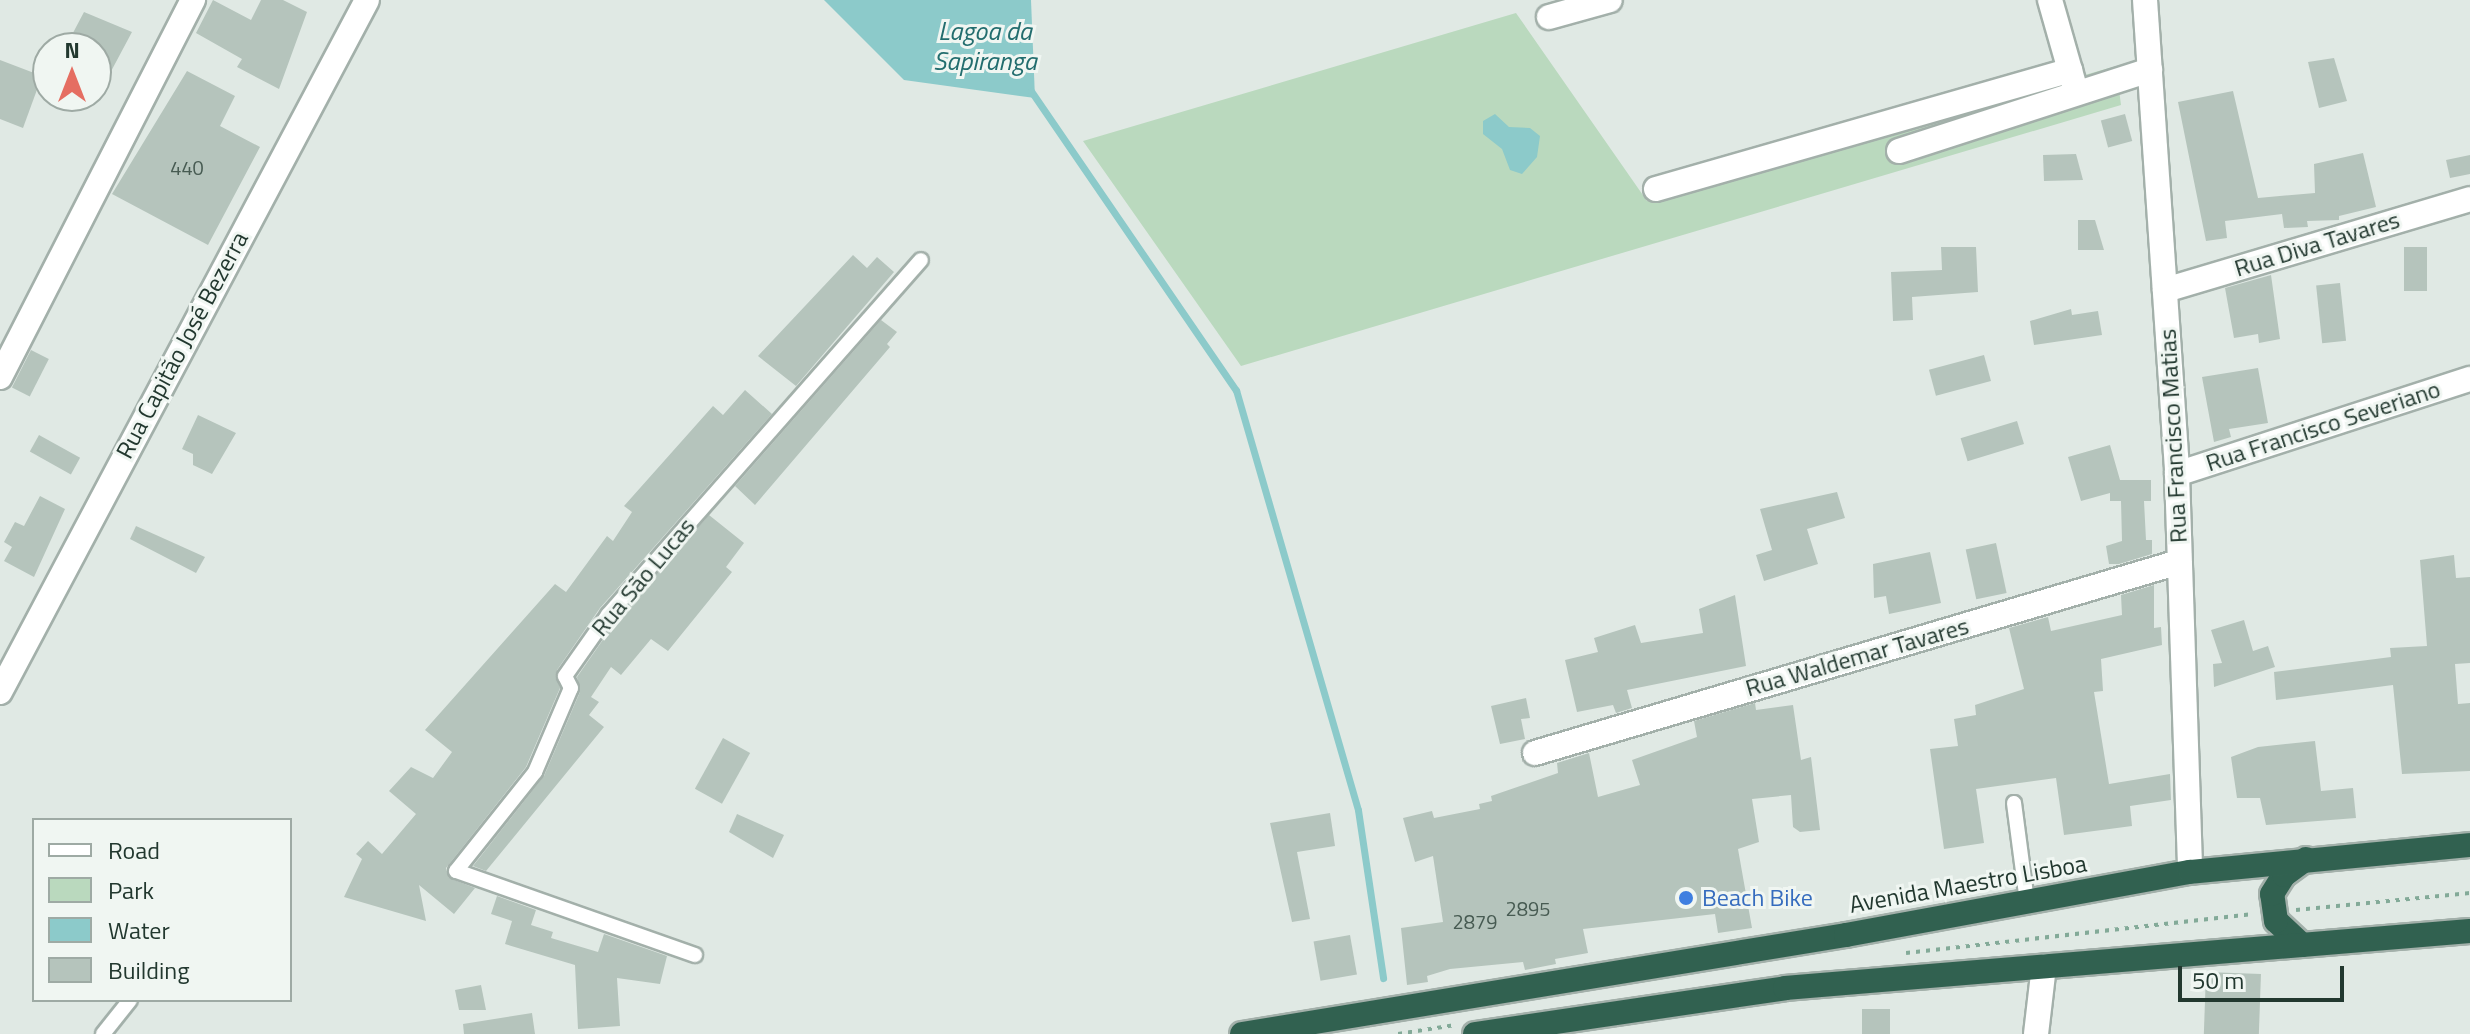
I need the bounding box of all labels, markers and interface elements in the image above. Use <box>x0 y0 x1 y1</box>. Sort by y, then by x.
water label: Lagoa da Sapiranga <box>933 15 1037 76</box>
north arrow <box>32 32 112 112</box>
text: N <box>64 33 80 67</box>
house number: 440 <box>170 155 204 179</box>
street label: Rua Diva Tavares <box>2231 205 2403 283</box>
street label: Rua Capitão José Bezerra <box>110 227 254 463</box>
street label: Rua Francisco Matias <box>2153 328 2193 544</box>
street label: Rua Francisco Severiano <box>2202 374 2444 478</box>
street label: Rua São Lucas <box>585 512 701 642</box>
street label: Rua Waldemar Tavares <box>1742 611 1972 703</box>
legend <box>32 818 292 1002</box>
text: Road <box>108 832 160 868</box>
street label: Avenida Maestro Lisboa <box>1847 849 2089 919</box>
text: Park <box>108 872 154 908</box>
place label: Beach Bike <box>1702 884 1813 912</box>
marker: Beach Bike <box>1677 889 1695 907</box>
house number: 2895 <box>1506 896 1550 920</box>
house number: 2879 <box>1453 909 1497 933</box>
text: Water <box>108 912 170 948</box>
scale bar <box>2182 950 2348 1000</box>
text: Building <box>108 952 190 988</box>
text: 50 m <box>2192 962 2244 998</box>

